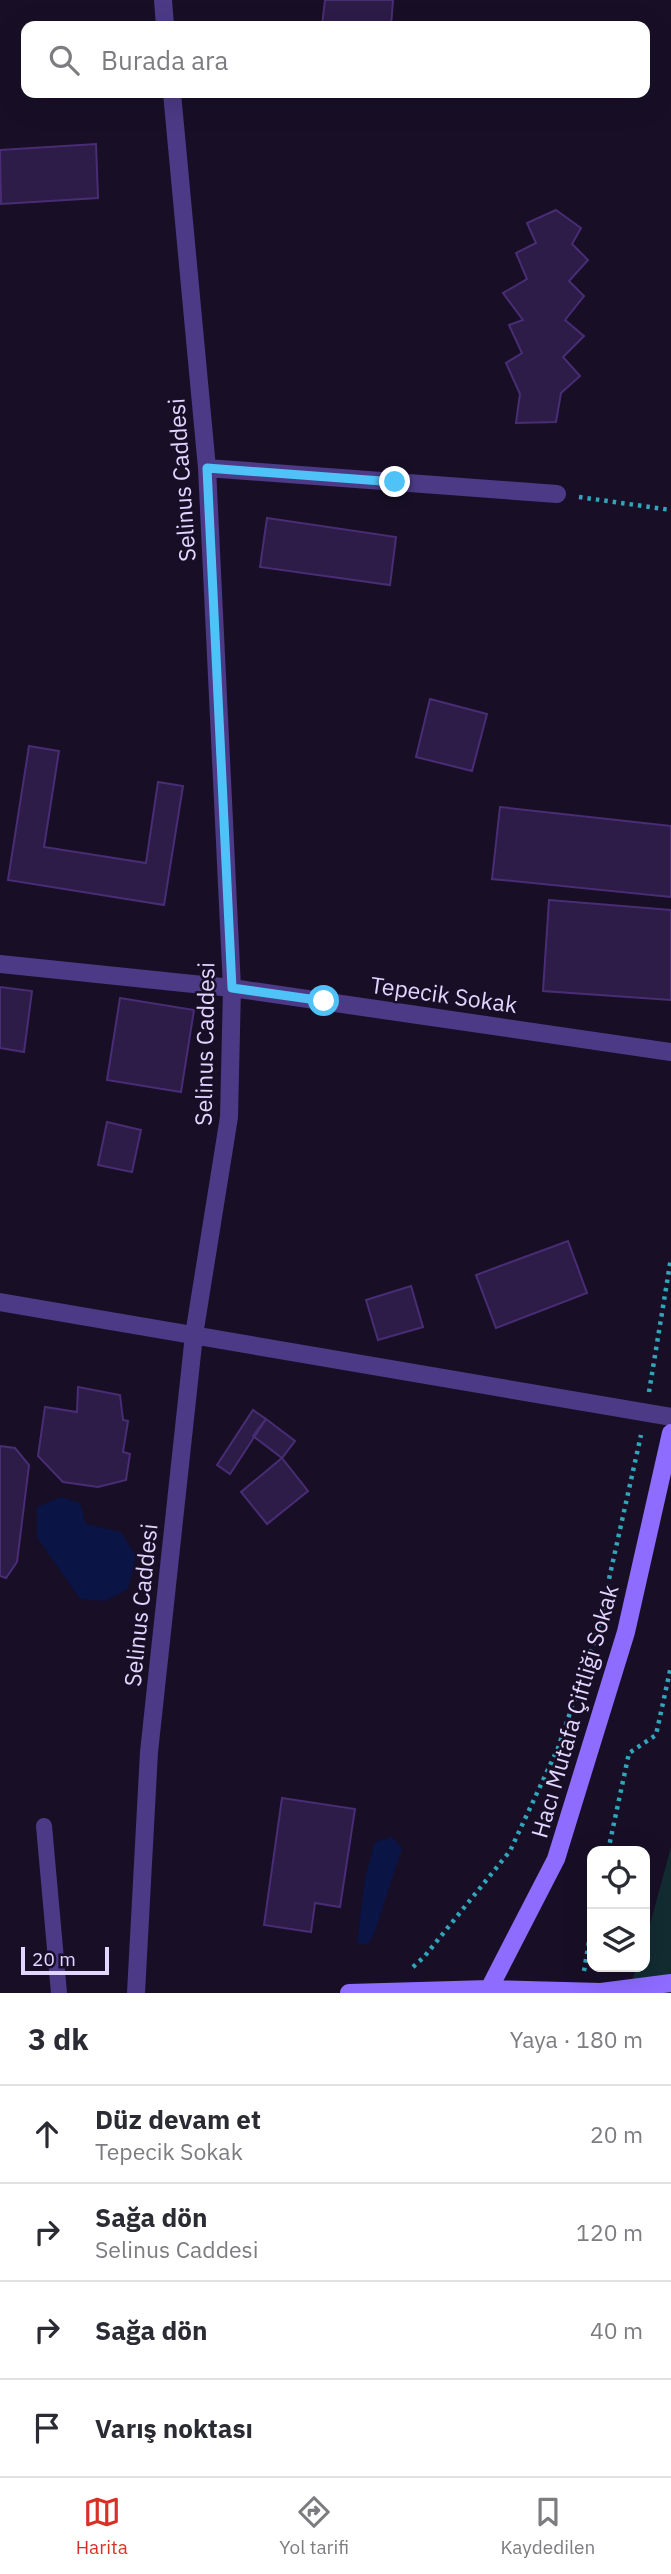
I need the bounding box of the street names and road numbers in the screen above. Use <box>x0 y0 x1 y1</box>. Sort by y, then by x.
street label: Selinus Caddesi <box>160 397 202 563</box>
street label: Selinus Caddesi <box>188 962 220 1126</box>
street label: Tepecik Sokak <box>369 969 519 1019</box>
street label: Selinus Caddesi <box>117 1522 163 1688</box>
street label: Hacı Mutafa Çiftliği Sokak <box>523 1581 625 1841</box>

